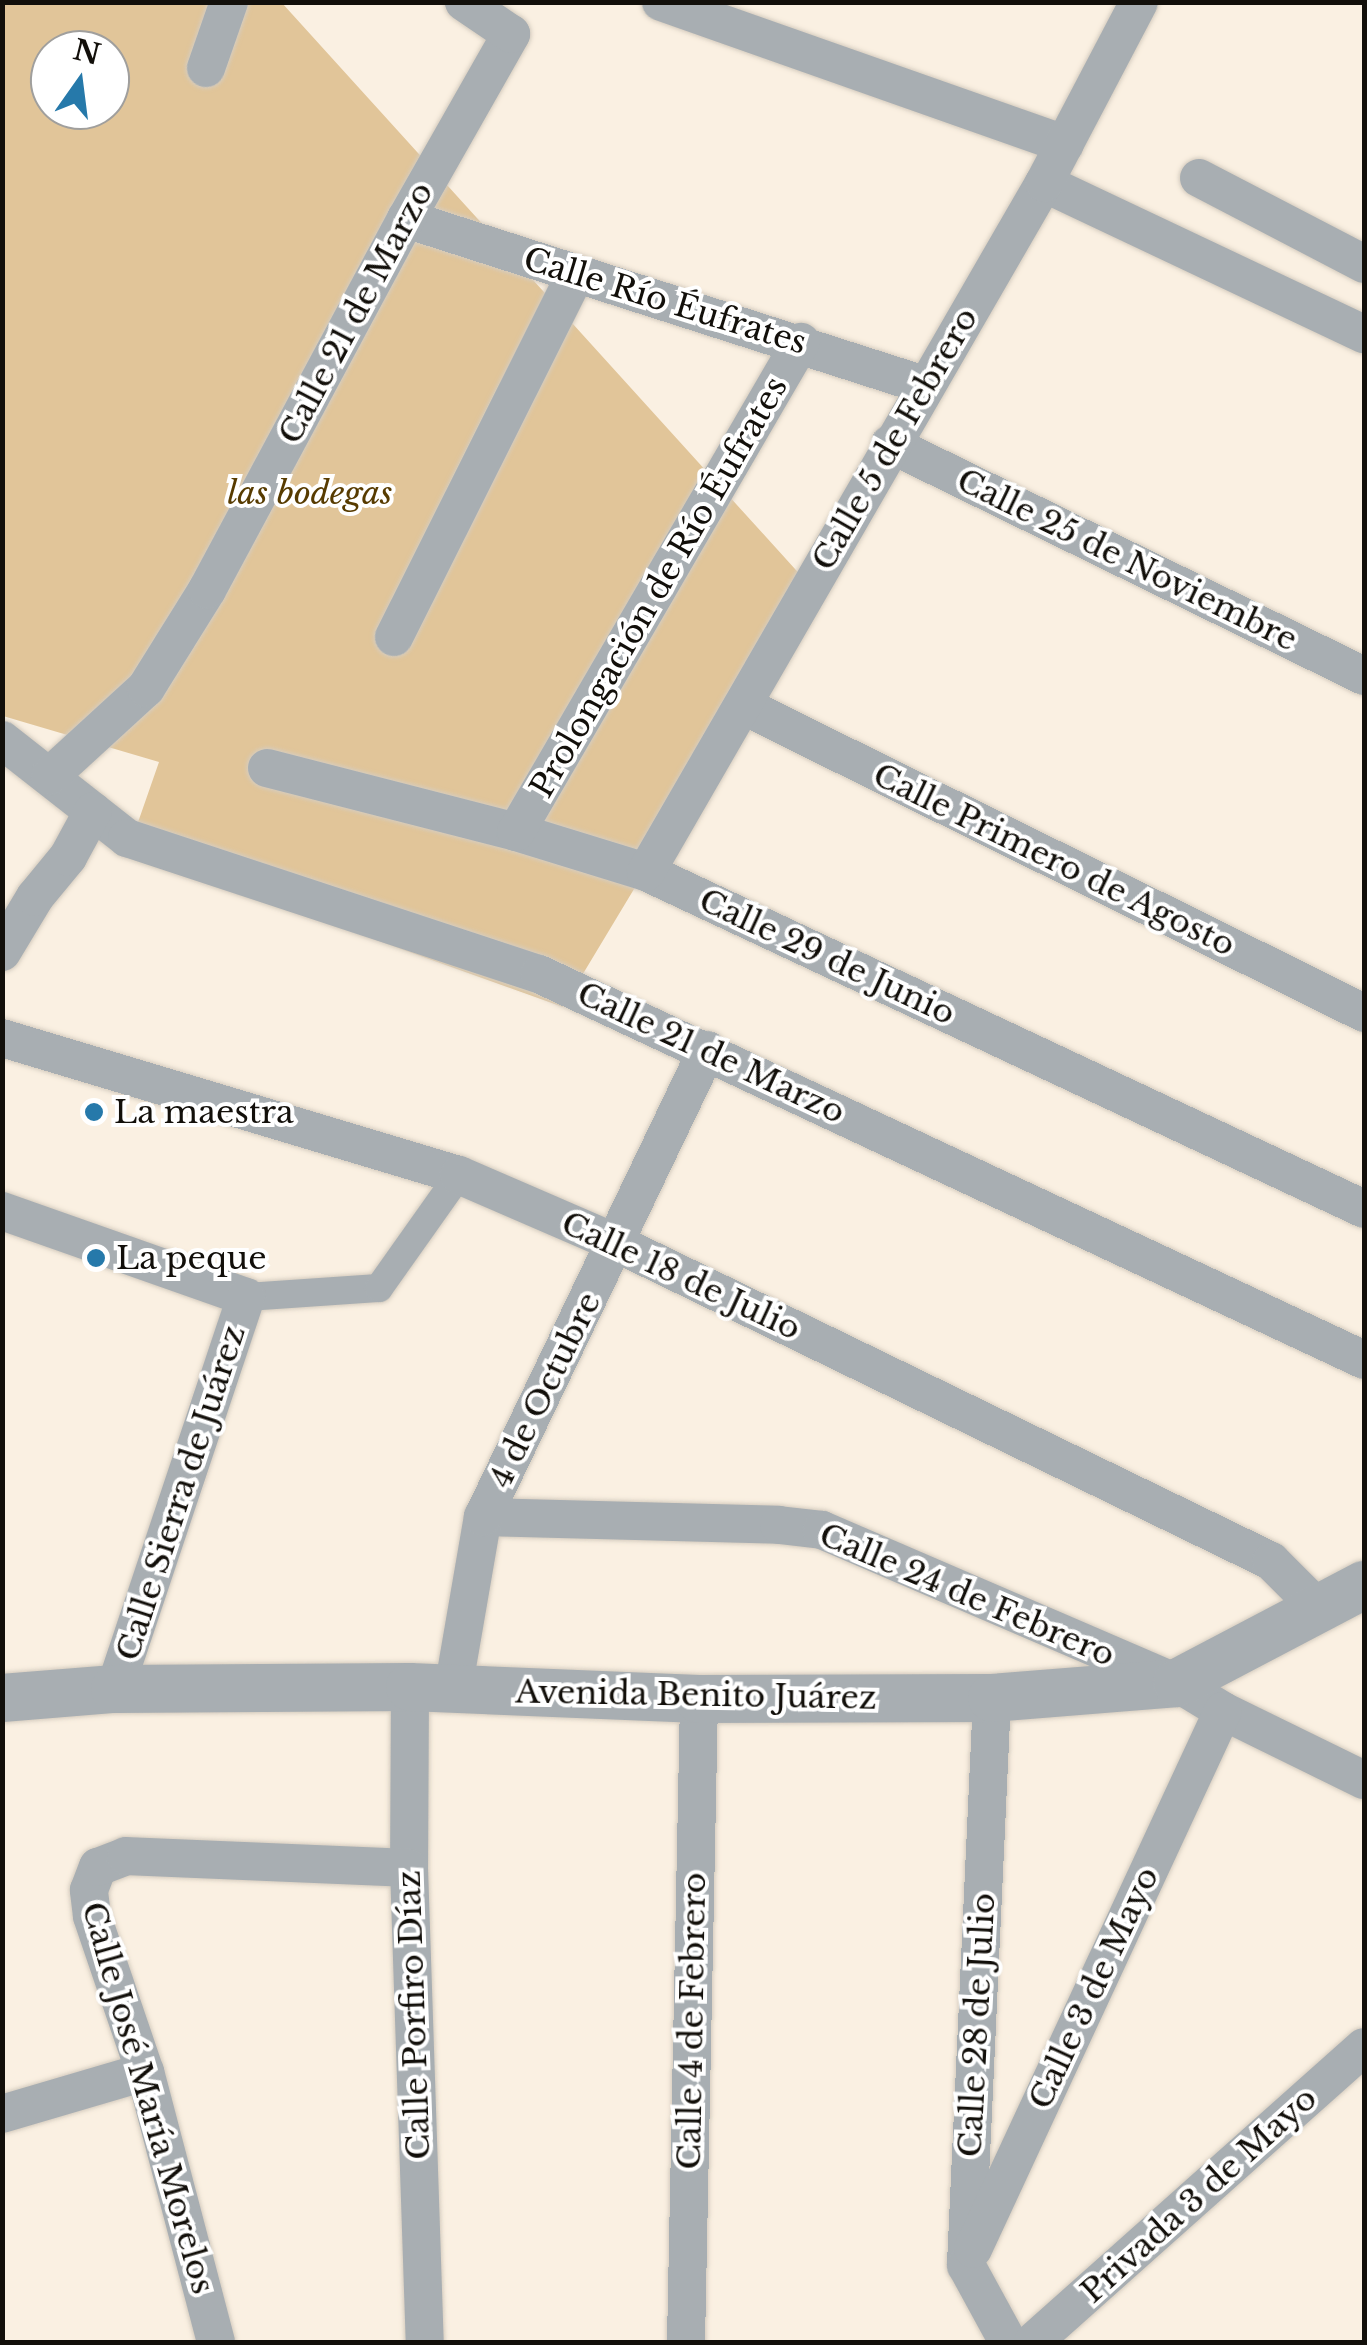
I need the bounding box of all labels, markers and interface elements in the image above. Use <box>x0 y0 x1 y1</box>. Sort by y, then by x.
north arrow <box>30 30 130 130</box>
text: N <box>70 32 104 73</box>
street label: Calle 21 de Marzo <box>271 176 441 450</box>
street label: Calle Río Éufrates <box>519 240 811 362</box>
street label: Calle 5 de Febrero <box>804 301 986 577</box>
street label: Prolongación de Río Éufrates <box>523 370 795 804</box>
street label: Calle 25 de Noviembre <box>951 461 1303 659</box>
park label: las bodegas <box>228 474 392 512</box>
street label: Calle Primero de Agosto <box>866 755 1242 965</box>
street label: Calle 29 de Junio <box>693 881 961 1033</box>
street label: Calle 21 de Marzo <box>571 974 851 1132</box>
place label: La maestra <box>114 1093 294 1131</box>
marker: La maestra <box>83 1101 105 1123</box>
street label: Calle 18 de Julio <box>555 1204 807 1348</box>
place label: La peque <box>116 1239 267 1277</box>
marker: La peque <box>85 1247 107 1269</box>
street label: 4 de Octubre <box>481 1286 609 1494</box>
street label: Calle Sierra de Juárez <box>109 1320 253 1666</box>
street label: Calle 24 de Febrero <box>814 1515 1120 1675</box>
street label: Avenida Benito Juárez <box>515 1673 877 1717</box>
street label: Calle 3 de Mayo <box>1021 1861 1167 2115</box>
street label: Calle Porfiro Díaz <box>390 1870 438 2160</box>
street label: Calle 4 de Febrero <box>670 1872 714 2170</box>
street label: Calle 28 de Julio <box>951 1892 1003 2158</box>
street label: Calle José María Morelos <box>74 1897 222 2299</box>
street label: Privada 3 de Mayo <box>1073 2079 1325 2311</box>

